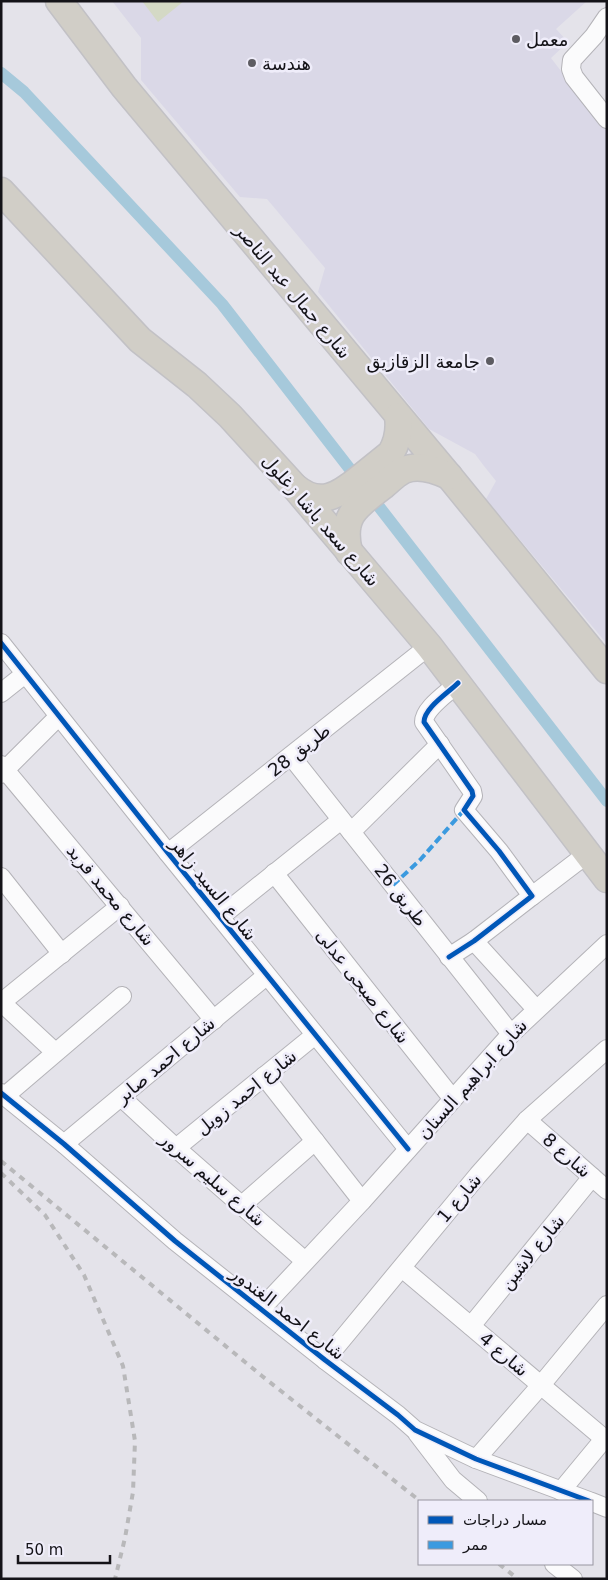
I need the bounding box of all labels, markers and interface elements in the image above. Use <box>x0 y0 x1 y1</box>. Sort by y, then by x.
place label: معمل <box>526 29 568 50</box>
marker: معمل <box>510 33 522 45</box>
place label: هندسة <box>262 53 311 74</box>
marker: هندسة <box>246 57 258 69</box>
street label: شارع جمال عبد الناصر <box>229 219 356 363</box>
place label: جامعة الزقازيق <box>366 351 480 373</box>
marker: جامعة الزقازيق <box>484 355 496 367</box>
street label: شارع سعد باشا زغلول <box>257 450 384 591</box>
street label: طريق 28 <box>264 719 335 782</box>
street label: شارع السيد زاهر <box>165 833 262 945</box>
street label: شارع محمد فريد <box>62 840 159 950</box>
street label: طريق 26 <box>369 860 432 931</box>
street label: شارع صبحى عدلى <box>311 925 414 1048</box>
street label: شارع احمد صابر <box>110 1012 220 1109</box>
street label: شارع ابراهيم السنان <box>413 1015 532 1144</box>
street label: شارع احمد زويل <box>191 1045 301 1140</box>
street label: شارع سليم سرور <box>155 1127 270 1231</box>
street label: شارع 8 <box>538 1128 595 1182</box>
street label: شارع 1 <box>433 1169 486 1227</box>
street label: شارع لاشين <box>495 1210 569 1294</box>
street label: شارع احمد الغندور <box>225 1261 349 1365</box>
street label: شارع 4 <box>475 1328 533 1381</box>
legend <box>418 1500 593 1565</box>
text: مسار دراجات <box>463 1511 547 1529</box>
scale bar <box>18 1532 110 1564</box>
text: ممر <box>462 1536 488 1554</box>
text: 50 m <box>25 1541 63 1559</box>

